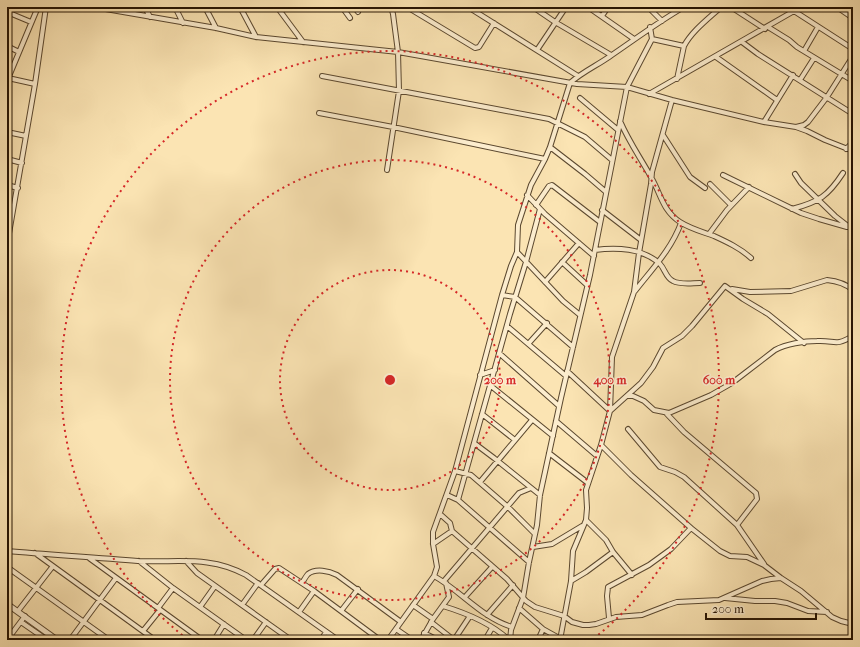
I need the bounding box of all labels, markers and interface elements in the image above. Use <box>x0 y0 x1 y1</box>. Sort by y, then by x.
centre of rings <box>383 373 397 387</box>
text: 200 m <box>484 373 517 387</box>
text: 400 m <box>593 373 627 388</box>
text: 600 m <box>703 373 736 387</box>
scale bar <box>706 595 816 621</box>
text: 200 m <box>712 602 744 616</box>

